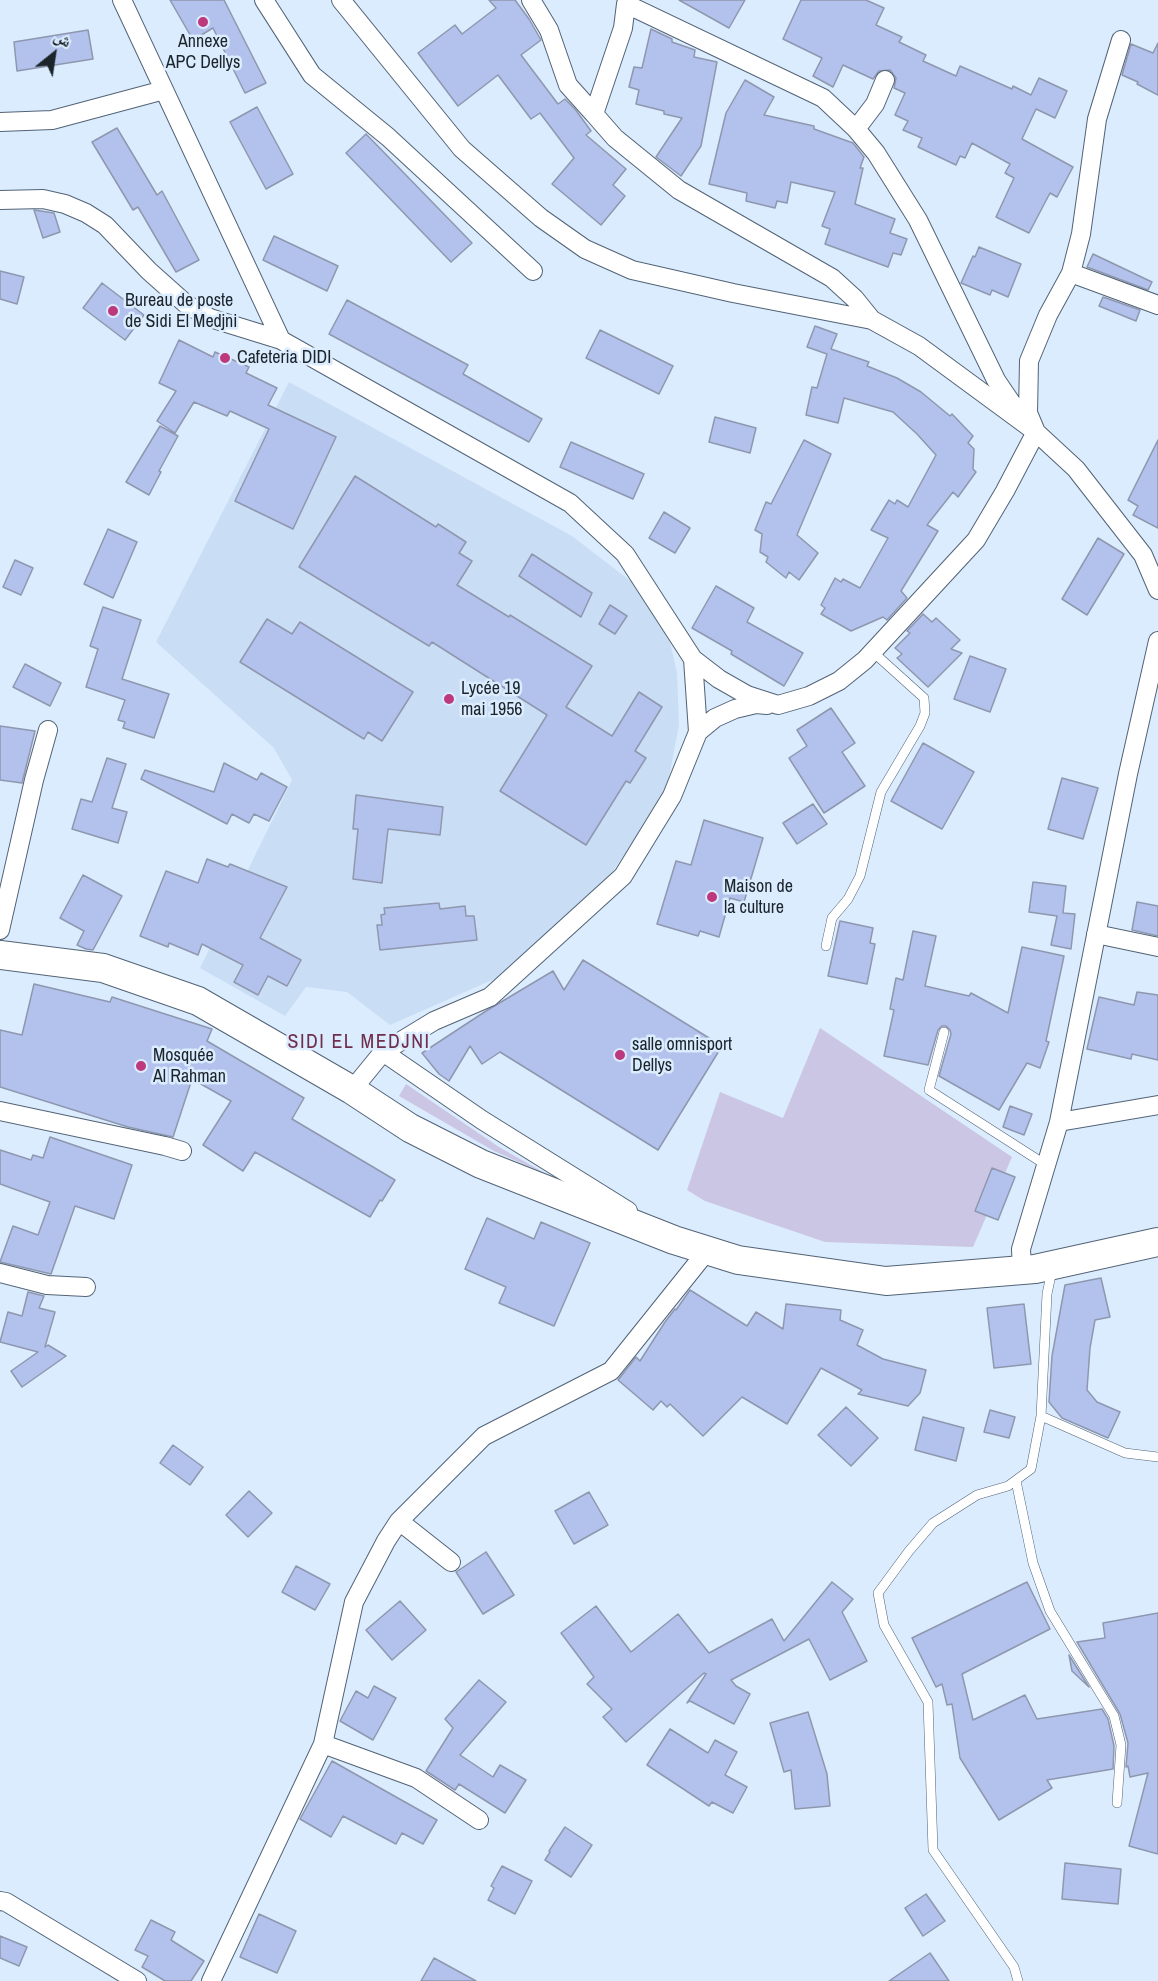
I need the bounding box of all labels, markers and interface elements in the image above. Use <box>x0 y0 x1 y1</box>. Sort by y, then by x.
marker: Annexe APC Dellys <box>196 15 210 29</box>
north arrow <box>24 24 84 84</box>
text: ش <box>50 25 76 52</box>
place label: Annexe APC Dellys <box>166 31 240 74</box>
place label: Bureau de poste de Sidi El Medjni <box>125 290 237 332</box>
marker: Bureau de poste de Sidi El Medjni <box>106 304 120 318</box>
place label: Cafeteria DIDI <box>237 347 331 369</box>
marker: Cafeteria DIDI <box>218 351 232 365</box>
place label: Lycée 19 mai 1956 <box>461 678 523 720</box>
marker: Lycée 19 mai 1956 <box>442 692 456 706</box>
place label: Maison de la culture <box>724 876 793 918</box>
marker: Maison de la culture <box>705 890 719 904</box>
district label: SIDI EL MEDJNI <box>287 1031 431 1055</box>
place label: salle omnisport Dellys <box>632 1034 732 1076</box>
place label: Mosquée Al Rahman <box>153 1045 226 1088</box>
marker: salle omnisport Dellys <box>613 1048 627 1062</box>
marker: Mosquée Al Rahman <box>134 1059 148 1073</box>

